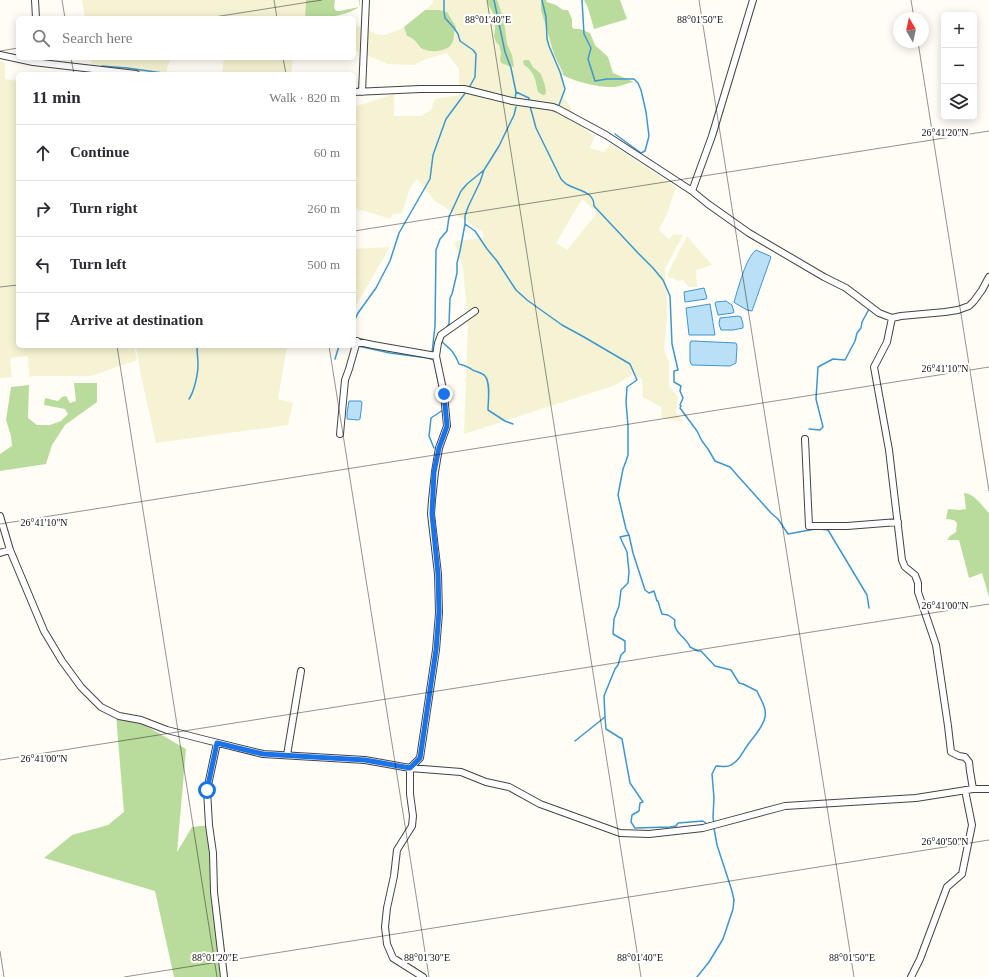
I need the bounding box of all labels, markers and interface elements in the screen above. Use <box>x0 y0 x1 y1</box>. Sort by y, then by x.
north arrow <box>893 12 929 48</box>
map controls <box>941 12 977 120</box>
button: + <box>941 12 977 48</box>
text: 88°01'40"E <box>465 14 511 25</box>
text: 88°01'50"E <box>677 14 723 25</box>
search box <box>16 16 356 60</box>
icon: search <box>30 27 52 49</box>
text: Search here <box>62 30 132 46</box>
button: − <box>941 48 977 84</box>
button: layers <box>941 84 977 120</box>
text: 11 min <box>32 88 81 107</box>
text: Walk · 820 m <box>269 90 340 105</box>
text: 26°41'20"N <box>921 127 969 138</box>
icon: ahead <box>32 142 54 164</box>
text: Continue <box>70 144 129 160</box>
text: 60 m <box>314 145 340 160</box>
icon: right <box>32 198 54 220</box>
text: Turn right <box>70 200 137 216</box>
text: 260 m <box>307 201 340 216</box>
icon: left <box>32 254 54 276</box>
text: Turn left <box>70 256 127 272</box>
text: 500 m <box>307 257 340 272</box>
icon: arrive <box>32 310 54 332</box>
text: Arrive at destination <box>70 312 203 328</box>
text: 26°41'10"N <box>921 363 969 374</box>
route end <box>435 385 453 403</box>
text: 26°41'10"N <box>20 517 68 528</box>
text: 26°41'00"N <box>921 600 969 611</box>
text: 26°41'00"N <box>20 753 68 764</box>
route start <box>198 781 216 799</box>
text: 26°40'50"N <box>921 836 969 847</box>
text: 88°01'20"E <box>192 952 238 963</box>
text: 88°01'30"E <box>404 952 450 963</box>
text: 88°01'40"E <box>617 952 663 963</box>
text: 88°01'50"E <box>829 952 875 963</box>

